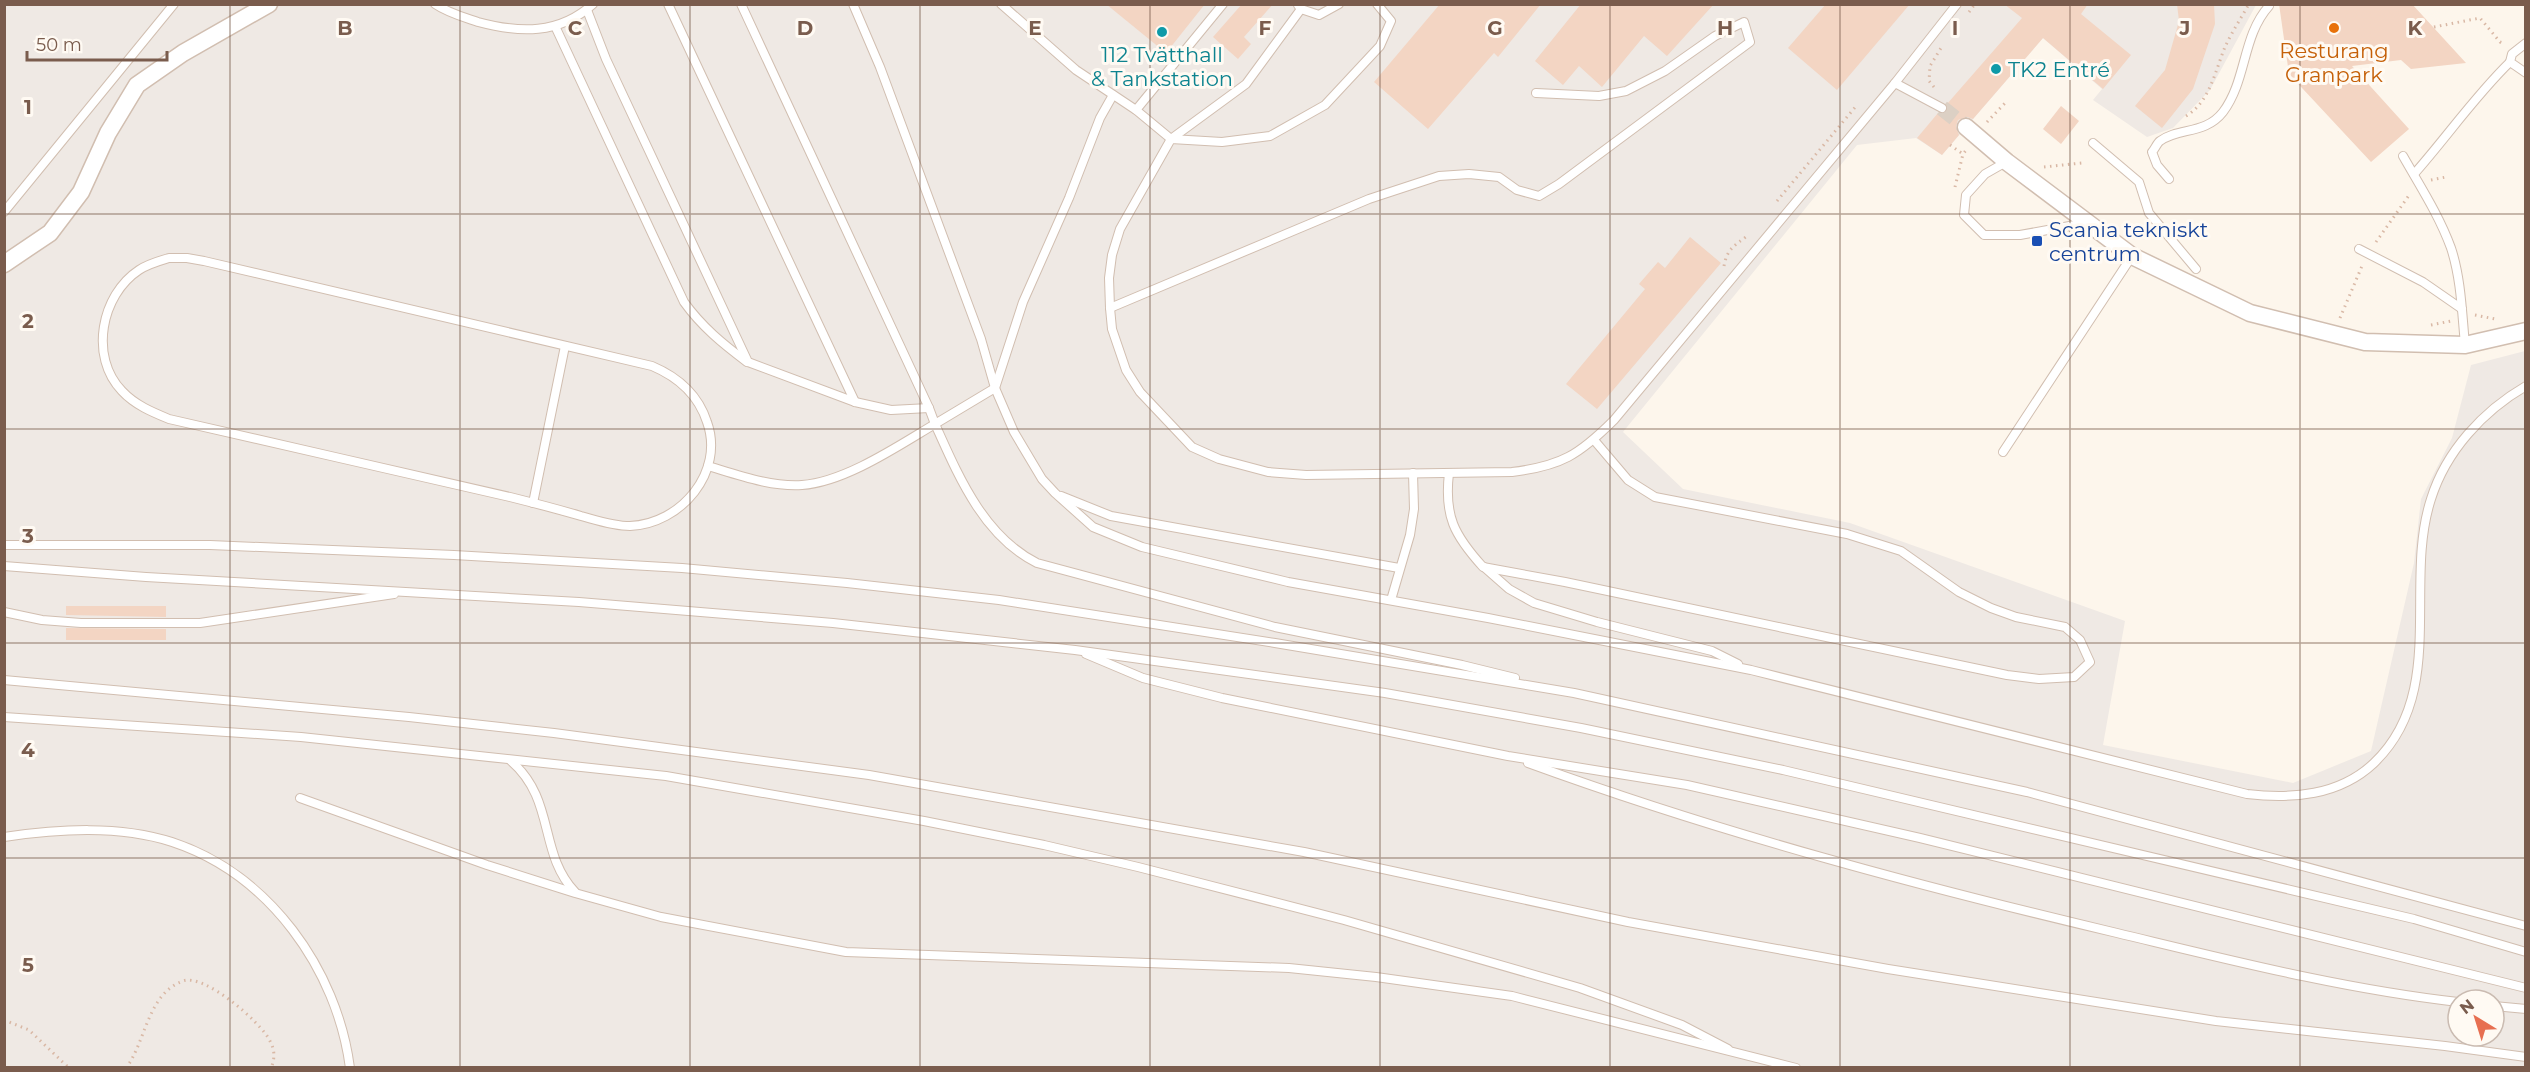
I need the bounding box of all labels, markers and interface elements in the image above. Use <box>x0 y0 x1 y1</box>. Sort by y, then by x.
text: B <box>337 16 353 40</box>
text: C <box>568 16 583 40</box>
text: D <box>797 16 813 40</box>
text: E <box>1028 16 1042 40</box>
text: F <box>1259 16 1272 40</box>
text: G <box>1487 16 1503 40</box>
text: H <box>1717 16 1733 40</box>
text: I <box>1952 16 1958 40</box>
text: J <box>2179 16 2190 40</box>
text: K <box>2408 16 2424 40</box>
marker: Resturang Granpark <box>2327 21 2341 35</box>
scale bar <box>27 24 166 62</box>
marker: 112 Tvätthall & Tankstation <box>1155 25 1169 39</box>
text: 50 m <box>36 34 82 56</box>
place label: Resturang Granpark <box>2279 38 2389 87</box>
place label: 112 Tvätthall & Tankstation <box>1091 42 1233 91</box>
place label: TK2 Entré <box>2008 57 2110 82</box>
marker: TK2 Entré <box>1989 62 2003 76</box>
text: 1 <box>24 95 32 119</box>
place label: Scania tekniskt centrum <box>2049 217 2208 266</box>
marker: Scania tekniskt centrum <box>2030 234 2044 248</box>
text: 2 <box>22 309 34 333</box>
text: 3 <box>21 524 34 548</box>
text: 4 <box>21 738 35 762</box>
text: 5 <box>22 953 34 977</box>
north arrow <box>2446 988 2506 1048</box>
text: N <box>2456 995 2478 1018</box>

